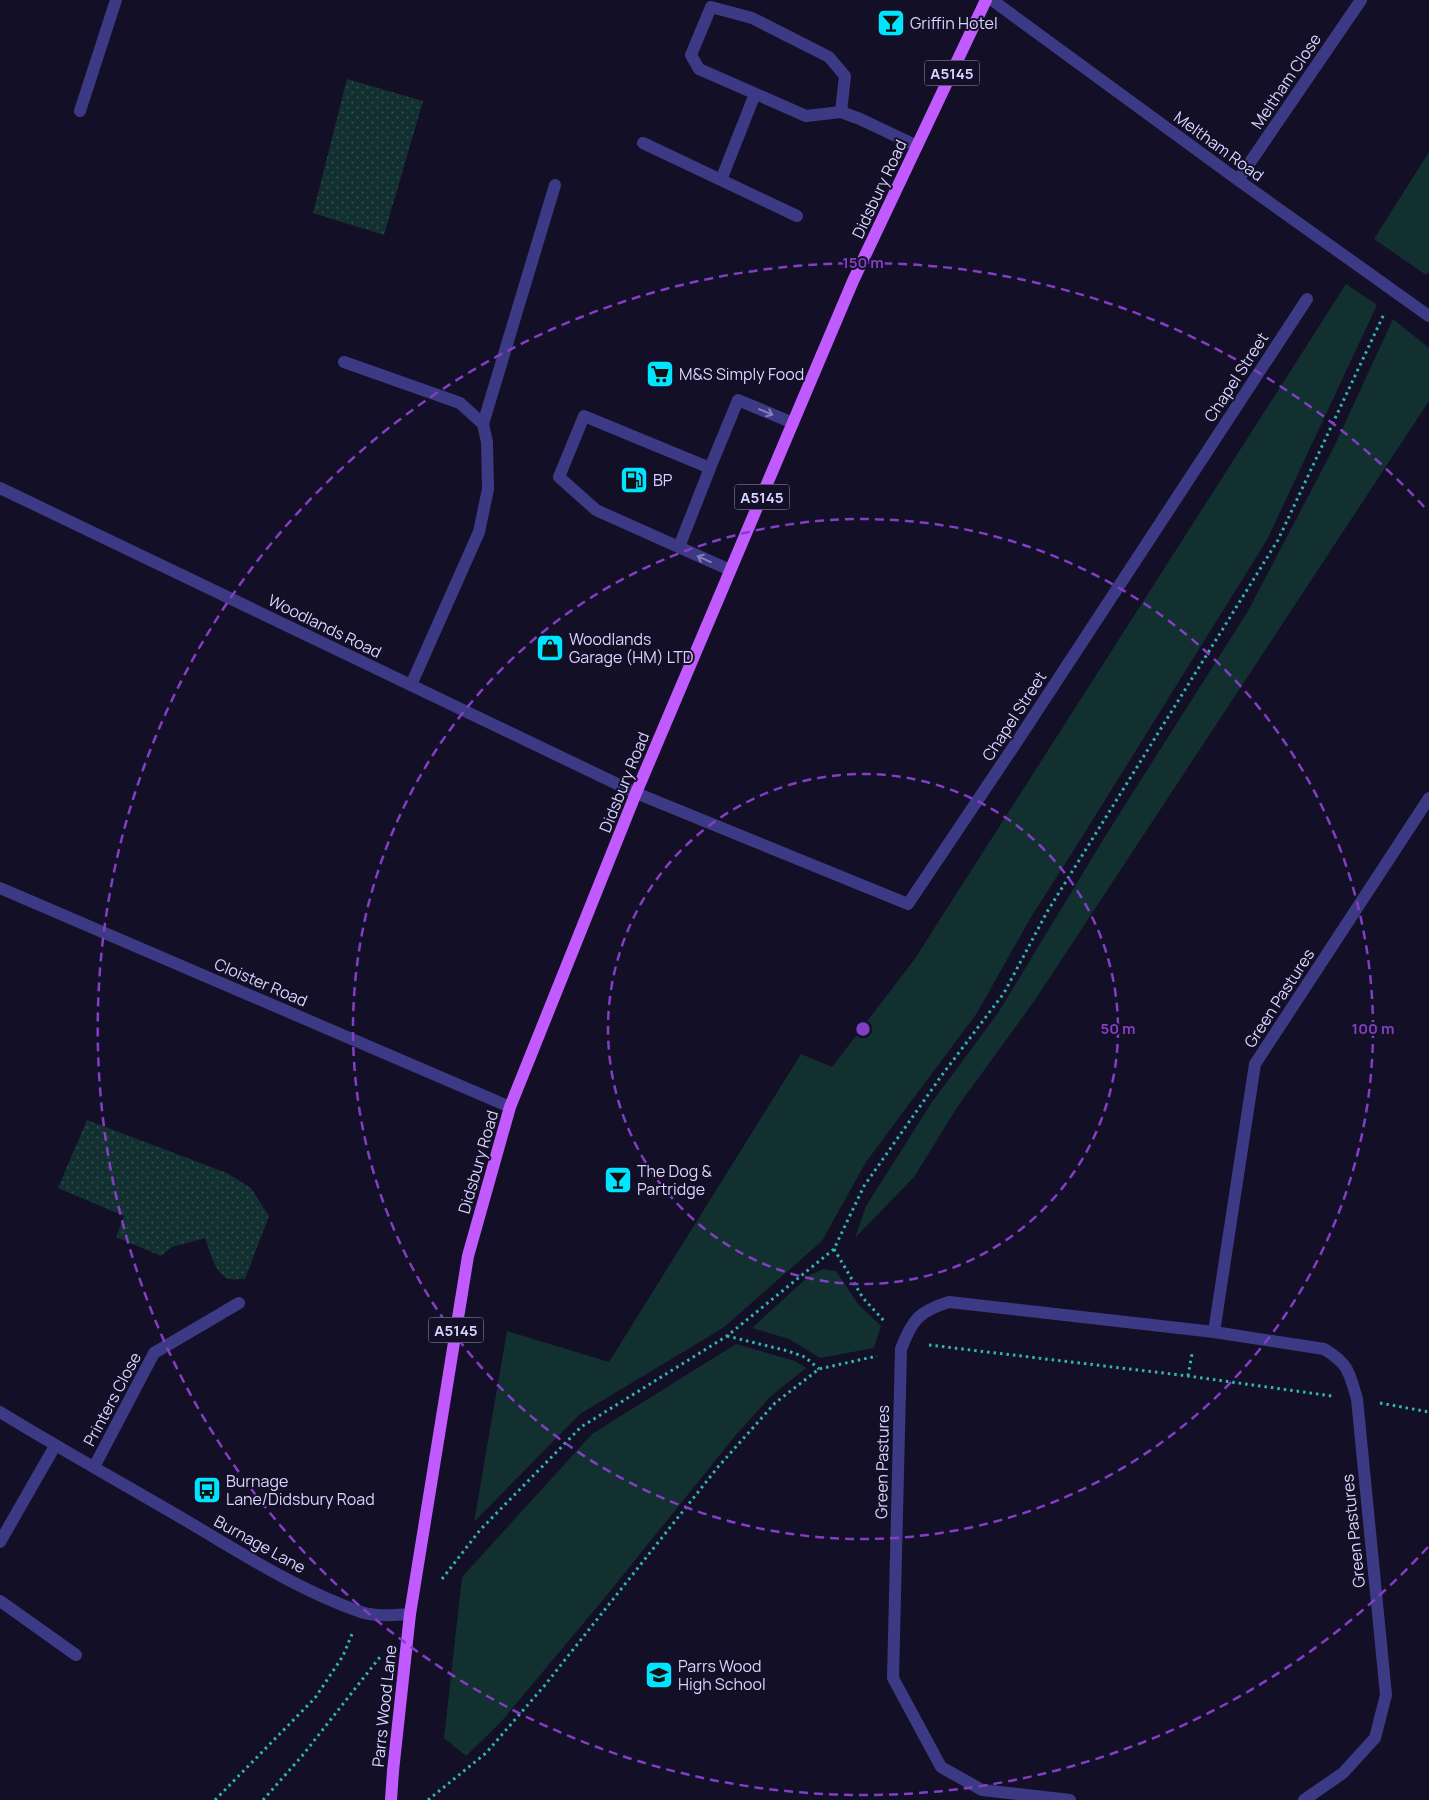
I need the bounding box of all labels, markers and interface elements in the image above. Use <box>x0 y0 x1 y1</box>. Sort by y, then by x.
bar icon: Griffin Hotel <box>876 8 906 38</box>
place label: Griffin Hotel <box>910 12 998 34</box>
street label: Meltham Close <box>1246 29 1326 133</box>
road number: A5145 <box>924 60 980 86</box>
street label: Meltham Road <box>1170 106 1268 186</box>
street label: Didsbury Road <box>847 136 911 242</box>
text: 150 m <box>842 252 884 273</box>
street label: Chapel Street <box>1199 328 1273 426</box>
supermarket icon: M&S Simply Food <box>645 359 675 389</box>
place label: M&S Simply Food <box>679 363 804 385</box>
one-way arrow <box>758 407 773 417</box>
fuel station icon: BP <box>619 465 649 495</box>
place label: BP <box>653 469 673 491</box>
road number: A5145 <box>734 484 790 510</box>
one-way arrow <box>697 553 712 563</box>
street label: Woodlands Road <box>265 589 385 663</box>
place label: Woodlands Garage (HM) LTD <box>569 628 694 668</box>
shop icon: Woodlands Garage (HM) LTD <box>535 633 565 663</box>
street label: Chapel Street <box>977 667 1051 765</box>
street label: Didsbury Road <box>594 728 654 836</box>
street label: Green Pastures <box>1239 944 1319 1052</box>
street label: Cloister Road <box>211 953 311 1011</box>
text: 50 m <box>1100 1018 1136 1039</box>
text: 100 m <box>1352 1018 1394 1039</box>
centre of rings <box>854 1020 872 1038</box>
street label: Didsbury Road <box>453 1108 503 1216</box>
place label: The Dog & Partridge <box>637 1160 712 1200</box>
bar icon: The Dog & Partridge <box>603 1165 633 1195</box>
road number: A5145 <box>428 1318 484 1342</box>
street label: Printers Close <box>78 1348 146 1450</box>
street label: Green Pastures <box>870 1405 894 1519</box>
place label: Burnage Lane/Didsbury Road <box>226 1470 375 1510</box>
street label: Green Pastures <box>1336 1473 1370 1589</box>
bus stop icon: Burnage Lane/Didsbury Road <box>192 1475 222 1505</box>
street label: Burnage Lane <box>210 1510 310 1578</box>
street label: Parrs Wood Lane <box>367 1644 401 1768</box>
place label: Parrs Wood High School <box>678 1655 766 1695</box>
school or university icon: Parrs Wood High School <box>644 1660 674 1690</box>

